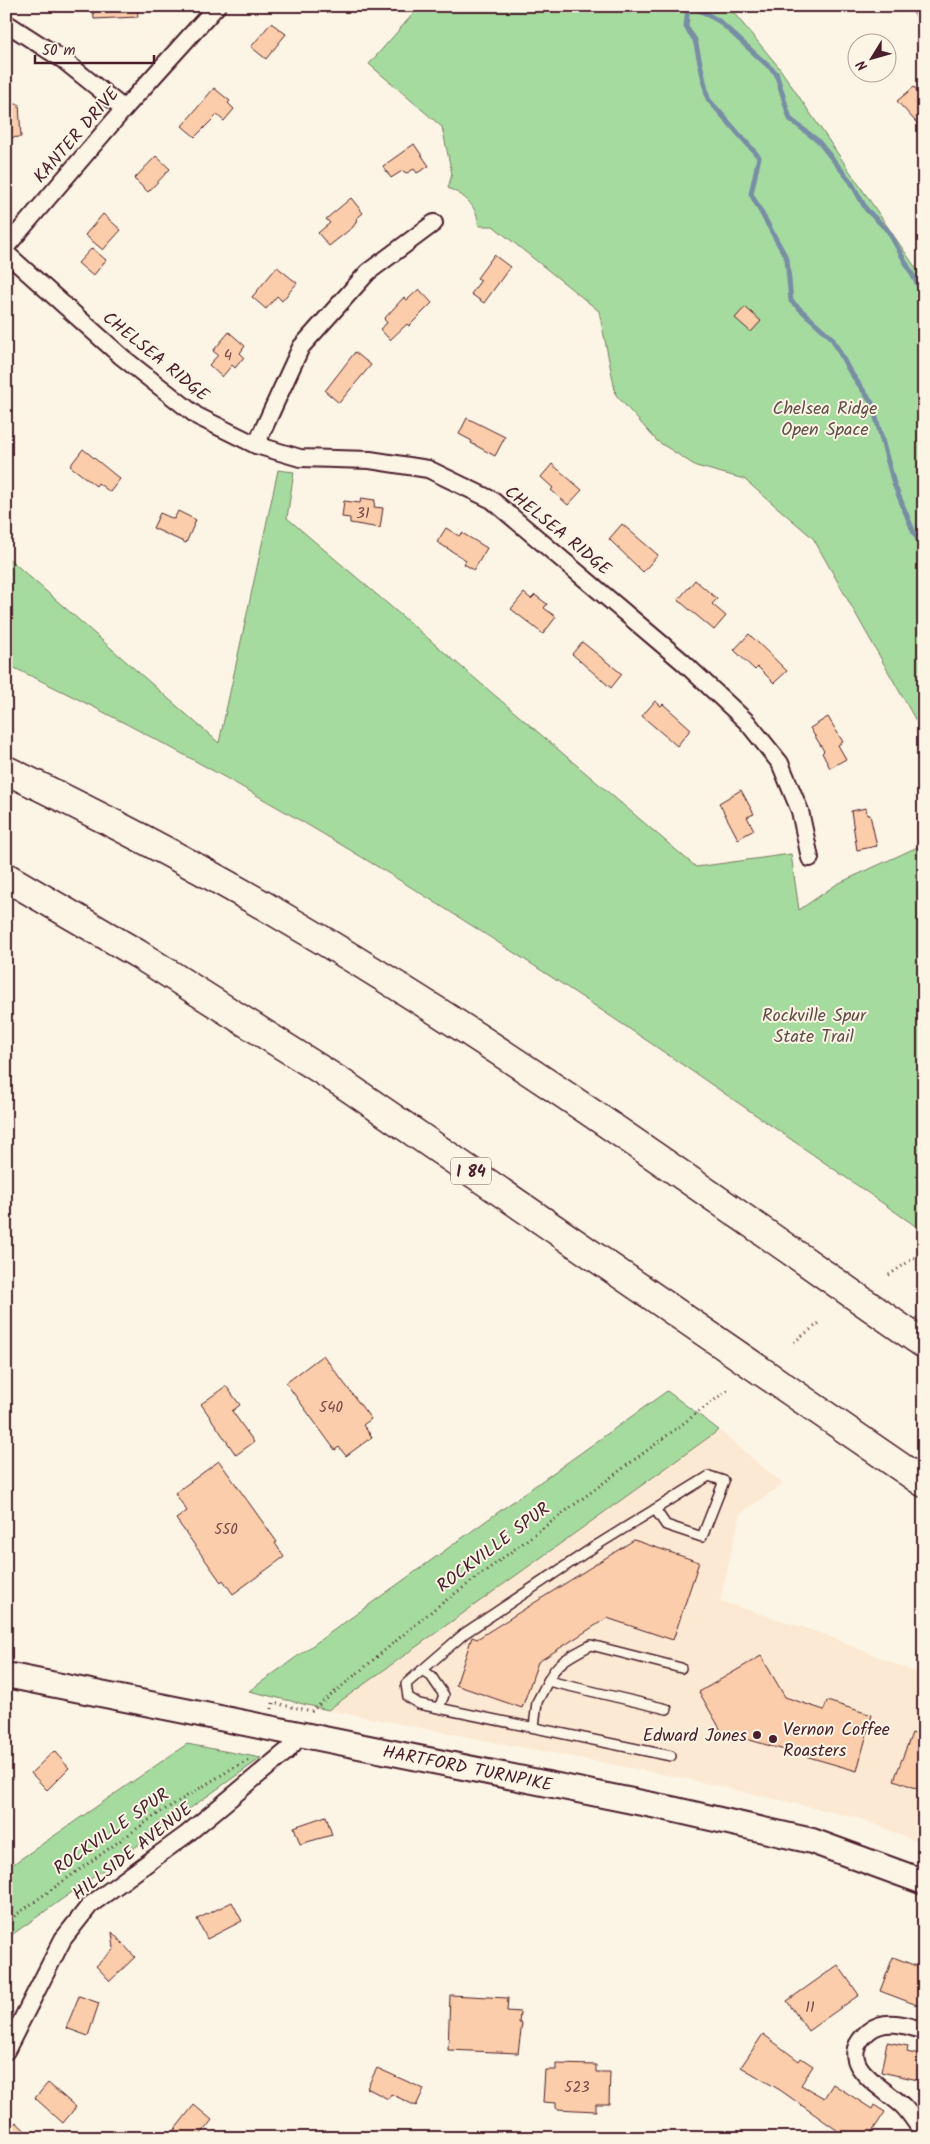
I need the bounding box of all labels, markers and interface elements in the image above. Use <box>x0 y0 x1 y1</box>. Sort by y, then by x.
scale bar <box>35 32 154 64</box>
north arrow <box>848 32 898 82</box>
text: 50 m <box>42 39 76 63</box>
text: N <box>851 55 874 75</box>
street label: KANTER DRIVE <box>27 81 128 191</box>
street label: CHELSEA RIDGE <box>95 305 215 410</box>
house number: 4 <box>224 344 232 368</box>
park label: Chelsea Ridge Open Space <box>773 395 877 445</box>
street label: CHELSEA RIDGE <box>497 479 617 584</box>
house number: 31 <box>356 502 370 526</box>
park label: Rockville Spur State Trail <box>762 1002 867 1052</box>
road number: I 84 <box>451 1158 491 1184</box>
house number: 540 <box>319 1396 343 1420</box>
street label: ROCKVILLE SPUR <box>431 1496 557 1601</box>
house number: 550 <box>214 1518 238 1542</box>
place label: Vernon Coffee Roasters <box>783 1716 890 1766</box>
place label: Edward Jones <box>643 1722 747 1751</box>
marker: Edward Jones <box>751 1729 763 1741</box>
marker: Vernon Coffee Roasters <box>767 1733 779 1745</box>
street label: HARTFORD TURNPIKE <box>380 1738 555 1801</box>
street label: ROCKVILLE SPUR <box>48 1781 176 1883</box>
street label: HILLSIDE AVENUE <box>66 1795 200 1909</box>
house number: 11 <box>805 1996 815 2020</box>
house number: 523 <box>564 2076 590 2100</box>

